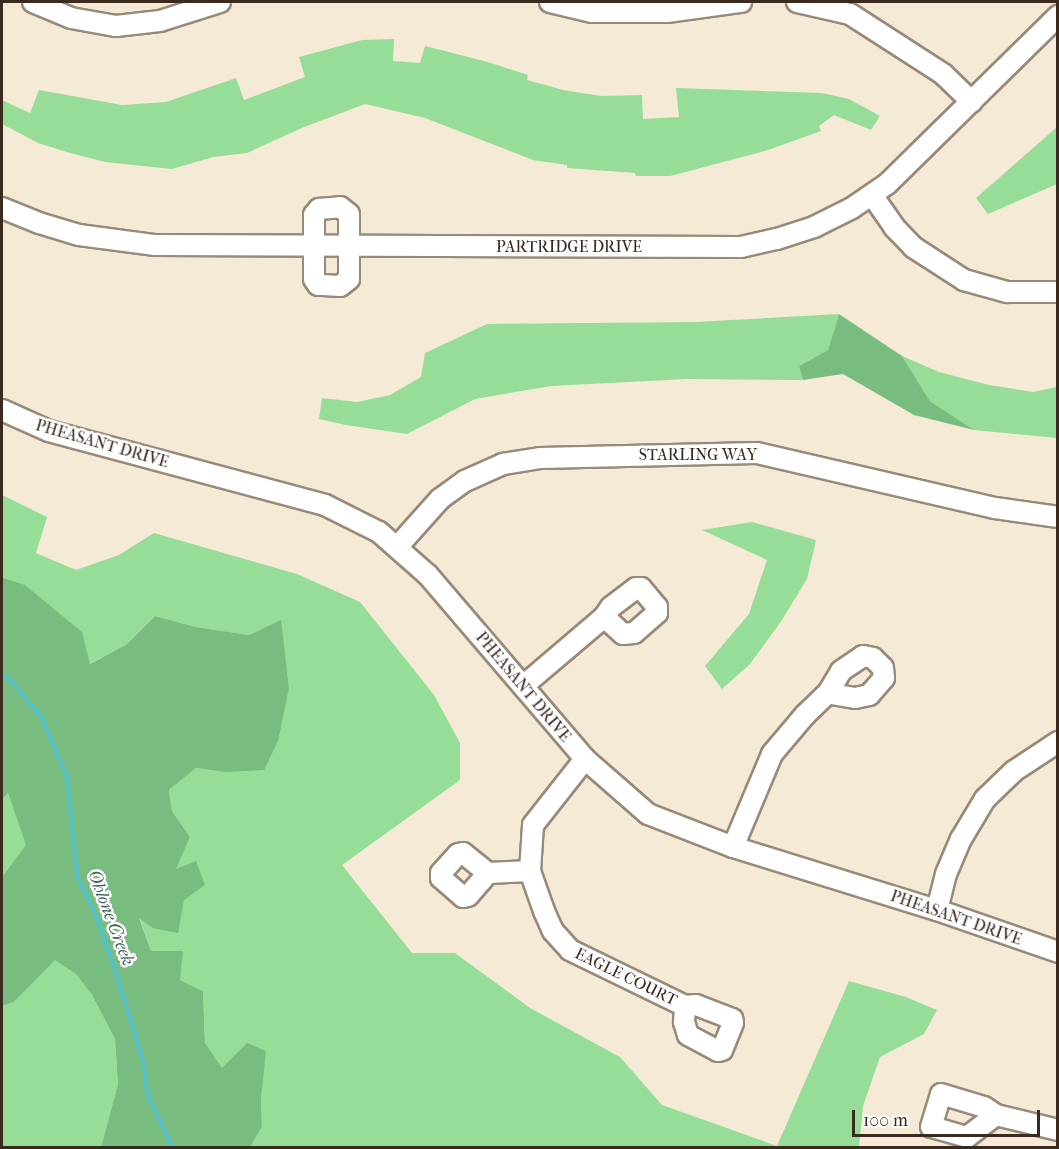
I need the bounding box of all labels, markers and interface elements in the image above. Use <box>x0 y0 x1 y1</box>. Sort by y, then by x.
street label: PARTRIDGE DRIVE <box>496 237 642 257</box>
street label: PHEASANT DRIVE <box>33 416 171 472</box>
street label: STARLING WAY <box>639 445 757 465</box>
street label: PHEASANT DRIVE <box>471 628 575 746</box>
water label: Ohlone Creek <box>82 867 138 969</box>
street label: PHEASANT DRIVE <box>888 887 1024 949</box>
street label: EAGLE COURT <box>572 944 680 1010</box>
scale bar <box>855 1098 1042 1136</box>
text: 100 m <box>863 1110 908 1131</box>

